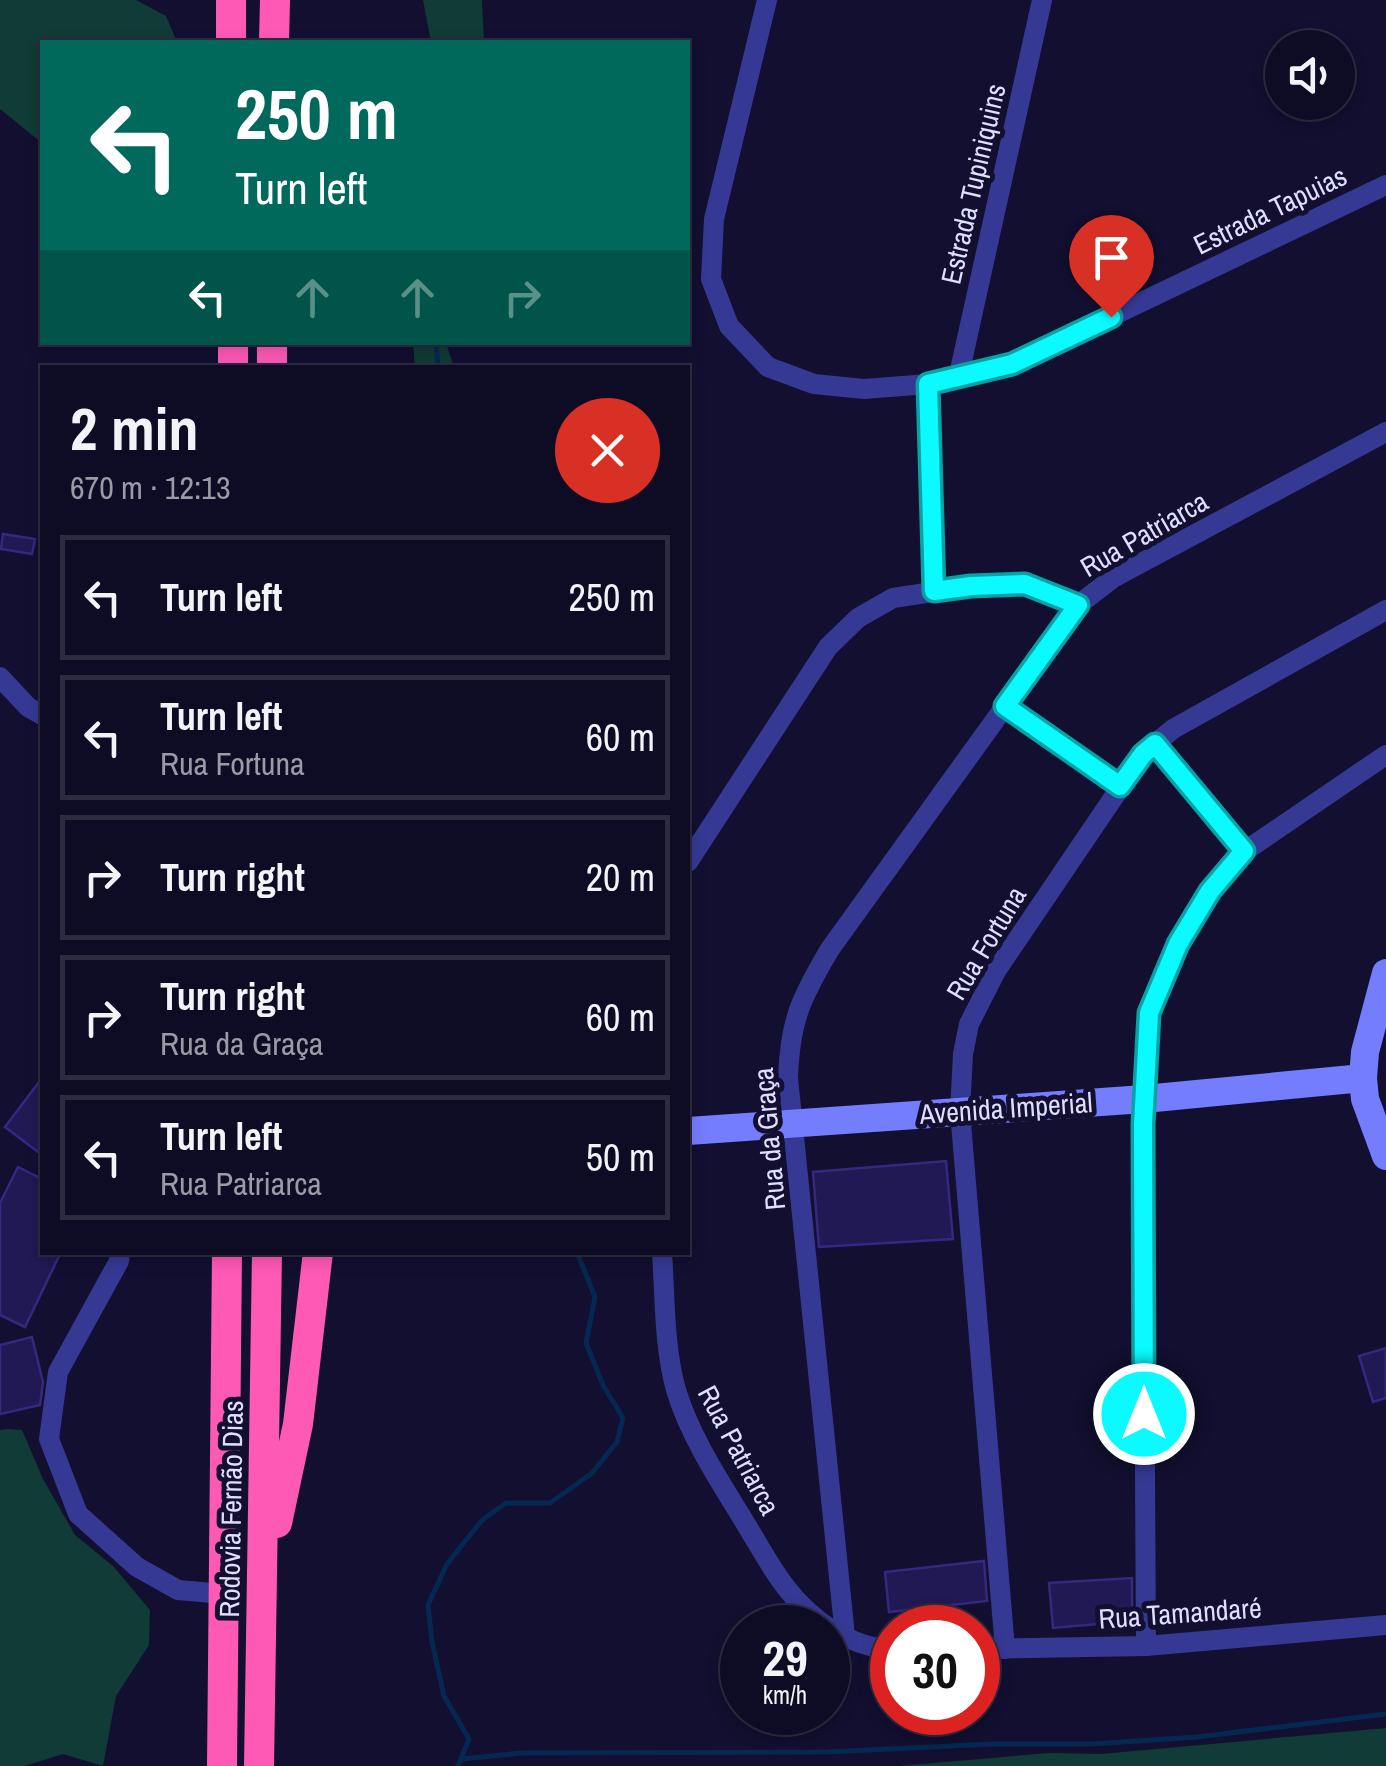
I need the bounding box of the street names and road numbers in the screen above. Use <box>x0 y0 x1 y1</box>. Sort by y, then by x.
street label: Estrada Tupiniquins <box>931 80 1015 288</box>
street label: Estrada Tapuias <box>1187 157 1353 263</box>
street label: Rua Patriarca <box>1073 482 1215 586</box>
street label: Rua Fortuna <box>937 879 1035 1007</box>
street label: Rua da Graça <box>744 1066 794 1212</box>
street label: Avenida Imperial <box>917 1083 1094 1133</box>
street label: Rua Patriarca <box>689 1379 789 1522</box>
street label: Rodovia Fernão Dias <box>210 1400 252 1618</box>
street label: Rua Tamandaré <box>1097 1588 1263 1638</box>

